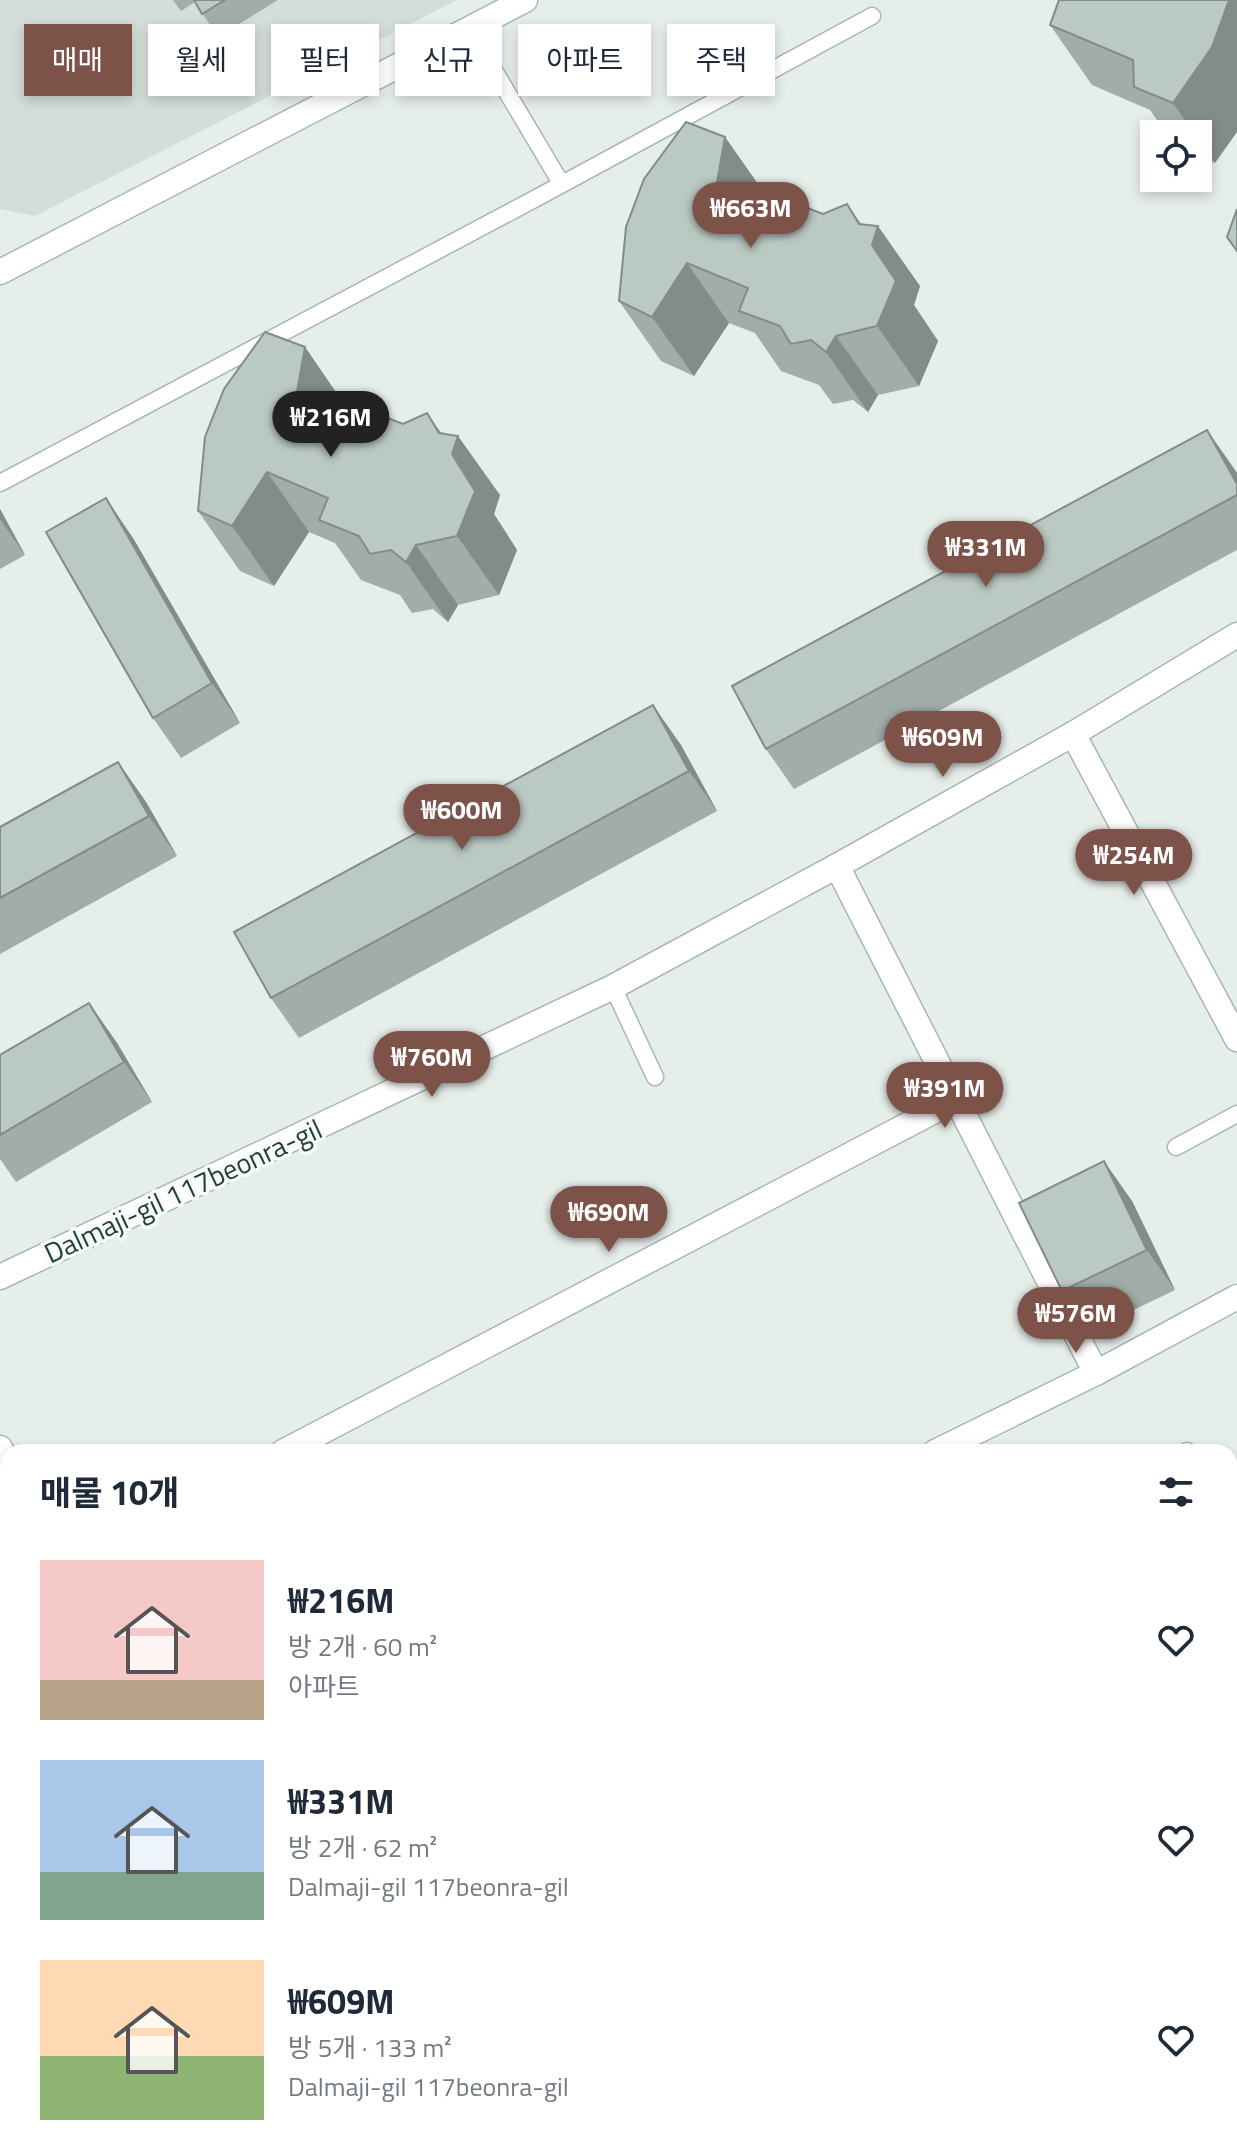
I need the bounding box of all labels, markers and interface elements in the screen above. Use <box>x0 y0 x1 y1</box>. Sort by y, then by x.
chip: 매매 <box>24 24 132 96</box>
chip: 월세 <box>148 24 255 96</box>
chip: 필터 <box>271 24 379 96</box>
chip: 신규 <box>395 24 502 96</box>
chip: 아파트 <box>518 24 651 96</box>
chip: 주택 <box>667 24 775 96</box>
map controls <box>1140 120 1212 192</box>
button: locate <box>1140 120 1212 192</box>
pin: ₩663M <box>695 182 807 250</box>
text: ₩663M <box>710 188 792 227</box>
pin: ₩216M <box>275 391 387 459</box>
text: ₩216M <box>290 397 372 436</box>
pin: ₩331M <box>930 521 1042 589</box>
text: ₩331M <box>945 527 1027 566</box>
pin: ₩609M <box>887 711 999 779</box>
text: ₩609M <box>902 717 984 756</box>
pin: ₩600M <box>406 784 518 852</box>
text: ₩600M <box>421 790 503 829</box>
pin: ₩254M <box>1078 829 1190 897</box>
text: ₩254M <box>1093 835 1175 874</box>
pin: ₩760M <box>376 1031 488 1099</box>
text: ₩760M <box>391 1037 473 1076</box>
pin: ₩391M <box>889 1062 1001 1130</box>
text: ₩391M <box>904 1068 986 1107</box>
street label: Dalmaji-gil 117beonra-gil <box>37 1107 329 1274</box>
pin: ₩690M <box>553 1186 665 1254</box>
text: ₩690M <box>568 1192 650 1231</box>
pin: ₩576M <box>1020 1287 1132 1355</box>
text: ₩576M <box>1035 1293 1117 1332</box>
text: 매물 10개 <box>40 1466 179 1518</box>
icon: filters <box>1154 1470 1198 1514</box>
text: ₩216M <box>288 1574 394 1626</box>
icon: home <box>104 1592 200 1688</box>
icon: heart <box>1154 1618 1198 1662</box>
text: 방 2개 · 60 m² <box>288 1627 437 1666</box>
text: 아파트 <box>288 1667 360 1706</box>
text: ₩331M <box>288 1775 394 1827</box>
icon: home <box>104 1792 200 1888</box>
icon: heart <box>1154 1818 1198 1862</box>
text: 방 2개 · 62 m² <box>288 1828 437 1867</box>
text: Dalmaji-gil 117beonra-gil <box>288 1867 569 1906</box>
text: ₩609M <box>288 1975 394 2027</box>
icon: home <box>104 1992 200 2088</box>
icon: heart <box>1154 2018 1198 2062</box>
text: 방 5개 · 133 m² <box>288 2028 452 2067</box>
text: Dalmaji-gil 117beonra-gil <box>288 2067 569 2106</box>

